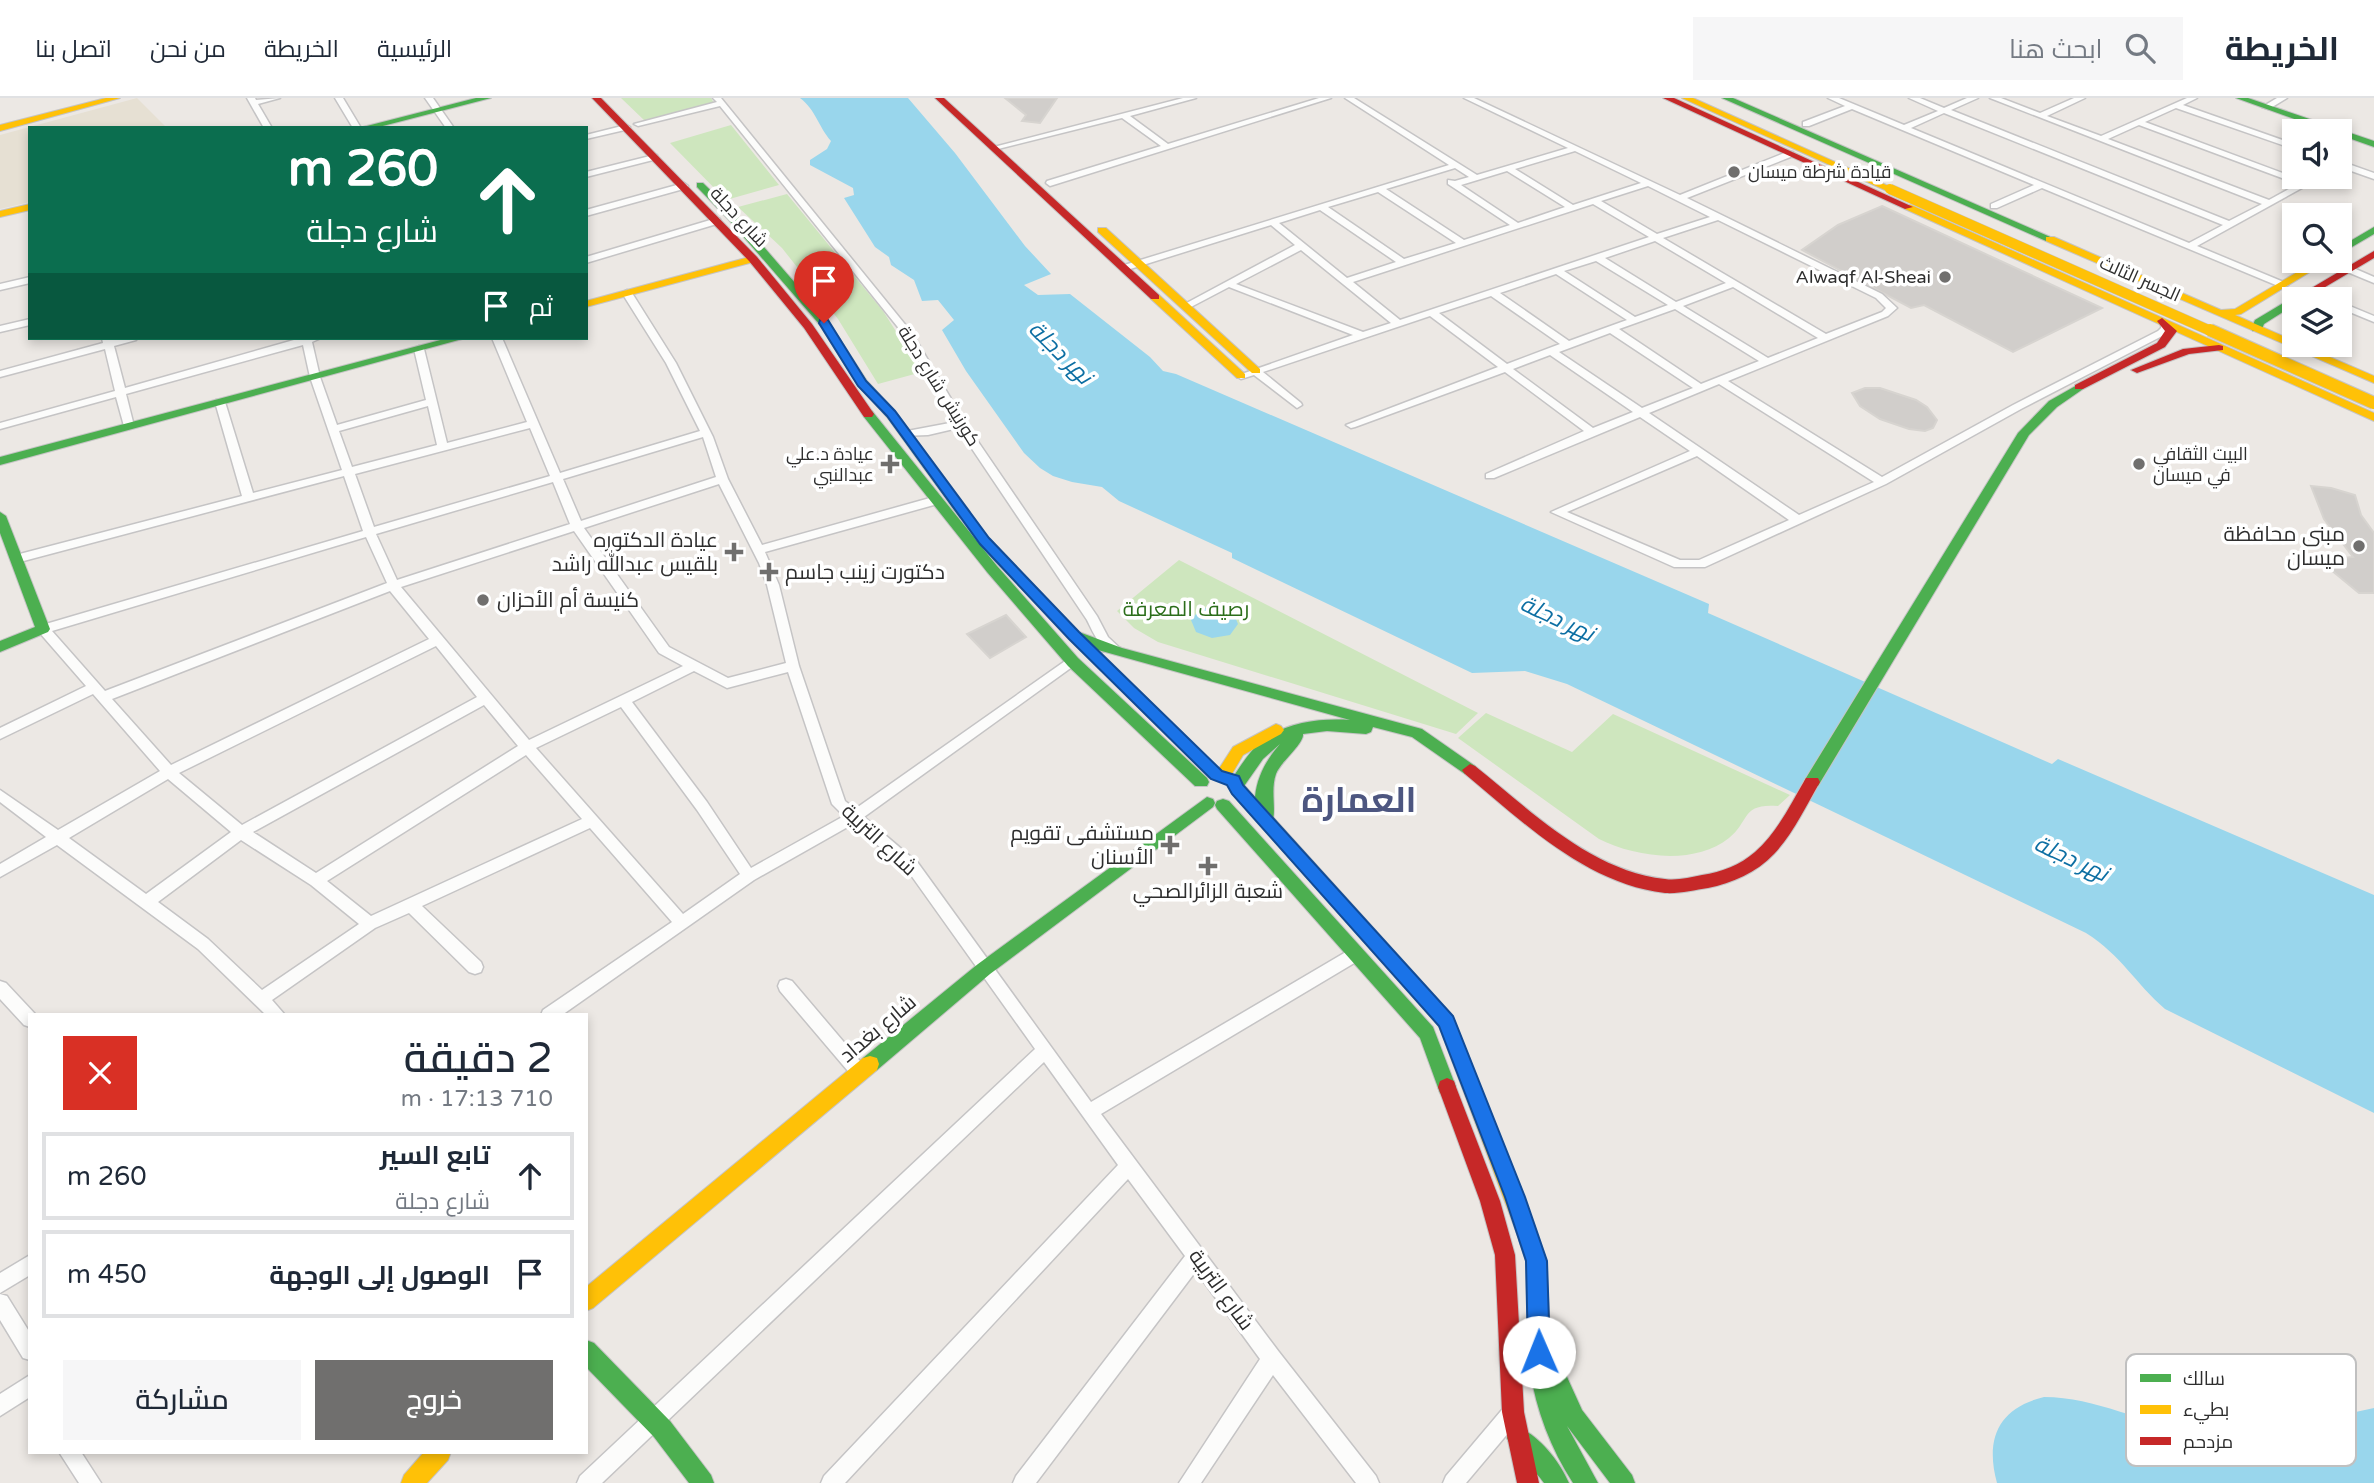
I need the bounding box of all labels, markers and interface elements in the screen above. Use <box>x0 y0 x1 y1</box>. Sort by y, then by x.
search box <box>1693 17 2183 80</box>
icon: search <box>2121 29 2159 67</box>
text: الخريطة <box>2225 30 2339 69</box>
text: ابحث هنا <box>2009 34 2103 65</box>
text: اتصل بنا <box>35 35 112 64</box>
text: من نحن <box>150 35 226 64</box>
text: الخريطة <box>264 35 339 64</box>
text: الرئيسية <box>377 35 452 64</box>
map controls <box>2282 119 2352 357</box>
button: sound <box>2282 119 2352 189</box>
text: 260 m <box>288 140 438 199</box>
icon: ahead <box>462 154 553 245</box>
place label: قيادة شرطة ميسان <box>1748 161 1891 183</box>
marker: قيادة شرطة ميسان <box>1726 164 1742 180</box>
street label: شارع دجلة <box>705 182 772 252</box>
button: search <box>2282 203 2352 273</box>
text: شارع دجلة <box>306 213 438 251</box>
pin <box>794 251 854 323</box>
street label: الجسر الثالث <box>2096 251 2184 307</box>
icon: arrive <box>805 262 843 300</box>
place label: Alwaqf Al-Sheai <box>1796 266 1931 288</box>
marker: Alwaqf Al-Sheai <box>1937 269 1953 285</box>
icon: arrive <box>477 287 515 325</box>
button: layers <box>2282 287 2352 357</box>
text: ثم <box>529 292 553 323</box>
water label: نهر دجلة <box>1022 315 1100 393</box>
street label: كورنيش شارع دجلة <box>892 322 985 451</box>
place label: عيادة د.علي عبدالنبي <box>786 443 874 489</box>
place label: البيت الثقافي في ميسان <box>2153 443 2248 489</box>
marker: عيادة د.علي عبدالنبي <box>880 454 900 474</box>
marker: البيت الثقافي في ميسان <box>2131 456 2147 472</box>
place label: مبنى محافظة ميسان <box>2224 522 2345 571</box>
place label: عيادة الدكتوره بلقيس عبدالله راشد <box>552 528 718 577</box>
marker: مبنى محافظة ميسان <box>2351 538 2367 554</box>
marker: عيادة الدكتوره بلقيس عبدالله راشد <box>724 542 744 562</box>
place label: دكتورت زينب جاسم <box>785 560 945 586</box>
marker: دكتورت زينب جاسم <box>759 562 779 582</box>
place label: كنيسة أم الأحزان <box>497 587 639 614</box>
water label: نهر دجلة <box>1516 590 1601 649</box>
marker: كنيسة أم الأحزان <box>475 592 491 608</box>
park label: رصيف المعرفة <box>1123 597 1249 622</box>
district label: العمارة <box>1302 780 1416 822</box>
street label: شارع التربية <box>835 799 922 882</box>
place label: مستشفى تقويم الأسنان <box>1010 821 1154 870</box>
water label: نهر دجلة <box>2030 830 2115 889</box>
marker: مستشفى تقويم الأسنان <box>1160 835 1180 855</box>
marker: شعبة الزائرالصحي <box>1198 856 1218 876</box>
place label: شعبة الزائرالصحي <box>1133 879 1283 907</box>
street label: شارع بغداد <box>835 990 922 1069</box>
text: 2 دقيقة <box>404 1033 553 1084</box>
button: close <box>63 1036 137 1110</box>
text: 710 m · 17:13 <box>401 1085 553 1113</box>
text: تابع السير <box>380 1140 490 1171</box>
icon: ahead <box>511 1157 549 1195</box>
text: 260 m <box>67 1161 147 1192</box>
text: شارع دجلة <box>395 1188 490 1216</box>
street label: شارع التربية <box>1182 1245 1259 1336</box>
icon: arrive <box>511 1255 549 1293</box>
text: 450 m <box>67 1259 147 1290</box>
text: الوصول إلى الوجهة <box>269 1260 490 1291</box>
position arrow <box>1502 1315 1576 1389</box>
legend <box>2126 1354 2356 1466</box>
button: مشاركة <box>63 1360 301 1440</box>
button: خروج <box>315 1360 553 1440</box>
text: سالك <box>2183 1368 2225 1390</box>
text: بطيء <box>2183 1399 2229 1424</box>
text: مزدحم <box>2183 1431 2233 1455</box>

